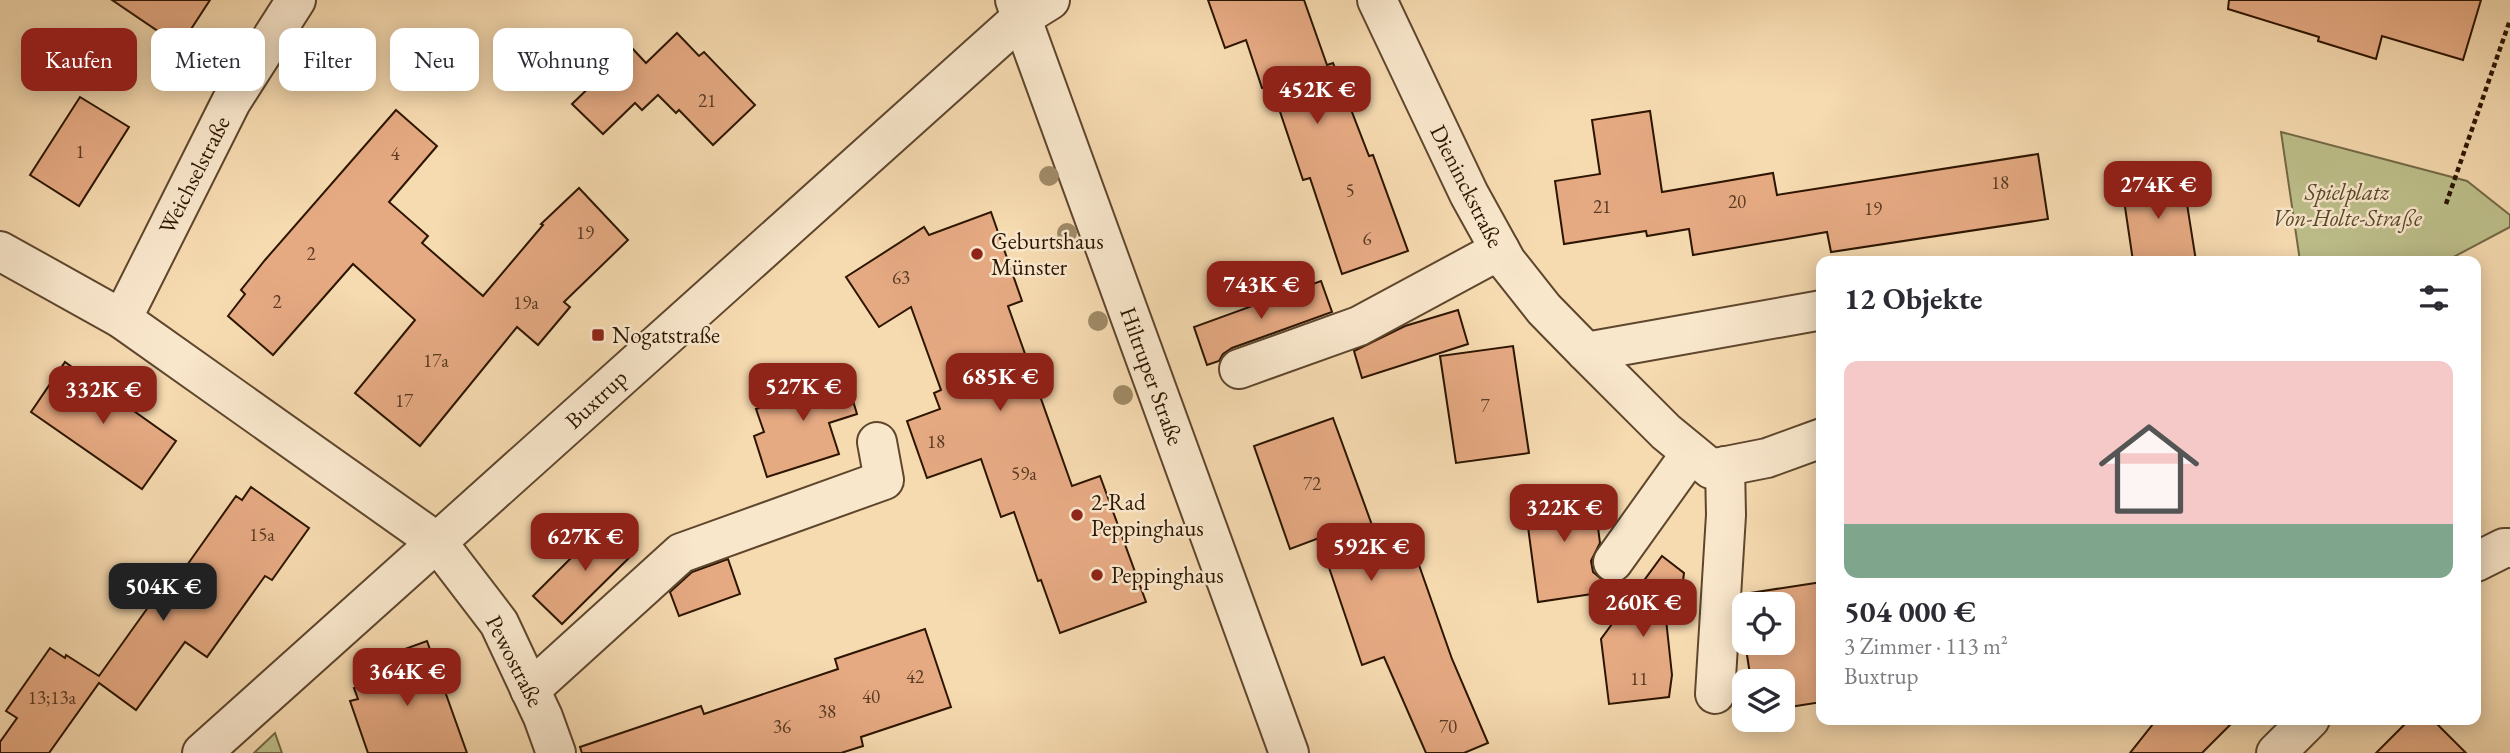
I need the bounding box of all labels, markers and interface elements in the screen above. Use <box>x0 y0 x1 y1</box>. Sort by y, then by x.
chip: Kaufen <box>21 28 137 91</box>
chip: Mieten <box>151 28 265 91</box>
chip: Filter <box>279 28 376 91</box>
chip: Neu <box>390 28 479 91</box>
chip: Wohnung <box>493 28 633 91</box>
pin: 452K € <box>1260 66 1374 126</box>
text: 452K € <box>1279 74 1355 104</box>
house number: 21 <box>698 88 716 113</box>
street label: Weichselstraße <box>151 111 237 239</box>
street label: Dieninckstraße <box>1423 119 1511 253</box>
house number: 1 <box>75 139 85 164</box>
house number: 4 <box>390 141 400 166</box>
pin: 274K € <box>2101 162 2215 221</box>
text: 274K € <box>2120 169 2196 199</box>
house number: 18 <box>1991 170 2009 195</box>
park label: Spielplatz Von-Holte-Straße <box>2272 177 2423 233</box>
house number: 5 <box>1345 178 1355 203</box>
house number: 20 <box>1728 189 1746 214</box>
house number: 21 <box>1593 194 1611 219</box>
house number: 19 <box>1864 196 1882 221</box>
house number: 19 <box>576 220 594 245</box>
place label: Geburtshaus Münster <box>991 226 1104 282</box>
house number: 6 <box>1362 226 1372 251</box>
house number: 2 <box>306 241 316 266</box>
marker: Geburtshaus Münster <box>969 246 985 262</box>
pin: 743K € <box>1204 262 1318 321</box>
house number: 63 <box>892 265 910 290</box>
text: 743K € <box>1223 269 1299 299</box>
text: 12 Objekte <box>1844 279 1983 318</box>
icon: filters <box>2415 279 2453 317</box>
house number: 2 <box>272 289 282 314</box>
house number: 19a <box>513 290 539 315</box>
street label: Hiltruper Straße <box>1113 303 1191 449</box>
place label: Nogatstraße <box>612 320 720 350</box>
marker: Nogatstraße <box>590 327 606 343</box>
house number: 17a <box>423 348 449 373</box>
pin: 685K € <box>943 354 1057 413</box>
text: 685K € <box>962 361 1038 391</box>
street label: Buxtrup <box>559 363 634 435</box>
pin: 527K € <box>746 364 860 423</box>
pin: 332K € <box>46 366 160 426</box>
text: 527K € <box>765 371 841 401</box>
text: 332K € <box>65 374 141 404</box>
house number: 17 <box>395 388 414 413</box>
house number: 7 <box>1480 393 1490 418</box>
icon: home <box>2086 406 2212 532</box>
house number: 18 <box>927 429 945 454</box>
house number: 59a <box>1011 461 1037 486</box>
house number: 72 <box>1303 471 1321 496</box>
pin: 322K € <box>1507 484 1621 544</box>
place label: 2-Rad Peppinghaus <box>1091 487 1204 543</box>
text: 322K € <box>1526 492 1602 522</box>
marker: 2-Rad Peppinghaus <box>1069 507 1085 523</box>
pin: 627K € <box>528 514 642 573</box>
text: 627K € <box>547 521 623 551</box>
house number: 15a <box>249 522 275 547</box>
pin: 592K € <box>1314 524 1428 583</box>
text: 592K € <box>1333 531 1409 561</box>
place label: Peppinghaus <box>1111 560 1224 590</box>
pin: 504K € <box>106 564 220 623</box>
marker: Peppinghaus <box>1089 567 1105 583</box>
text: 504K € <box>125 571 201 601</box>
pin: 260K € <box>1586 580 1700 639</box>
text: 260K € <box>1605 587 1681 617</box>
map controls <box>1732 592 1795 732</box>
button: locate <box>1732 592 1795 655</box>
text: 504 000 € <box>1844 592 1976 631</box>
street label: Pewostraße <box>479 610 551 712</box>
text: 3 Zimmer · 113 m² <box>1844 631 2008 661</box>
pin: 364K € <box>350 648 464 708</box>
text: 364K € <box>369 656 445 686</box>
text: Buxtrup <box>1844 661 1918 691</box>
house number: 42 <box>906 664 924 689</box>
house number: 11 <box>1630 666 1648 691</box>
button: layers <box>1732 669 1795 732</box>
house number: 40 <box>862 684 880 709</box>
house number: 13;13a <box>28 685 77 710</box>
house number: 38 <box>818 699 836 724</box>
house number: 36 <box>773 714 791 739</box>
house number: 70 <box>1439 714 1457 739</box>

